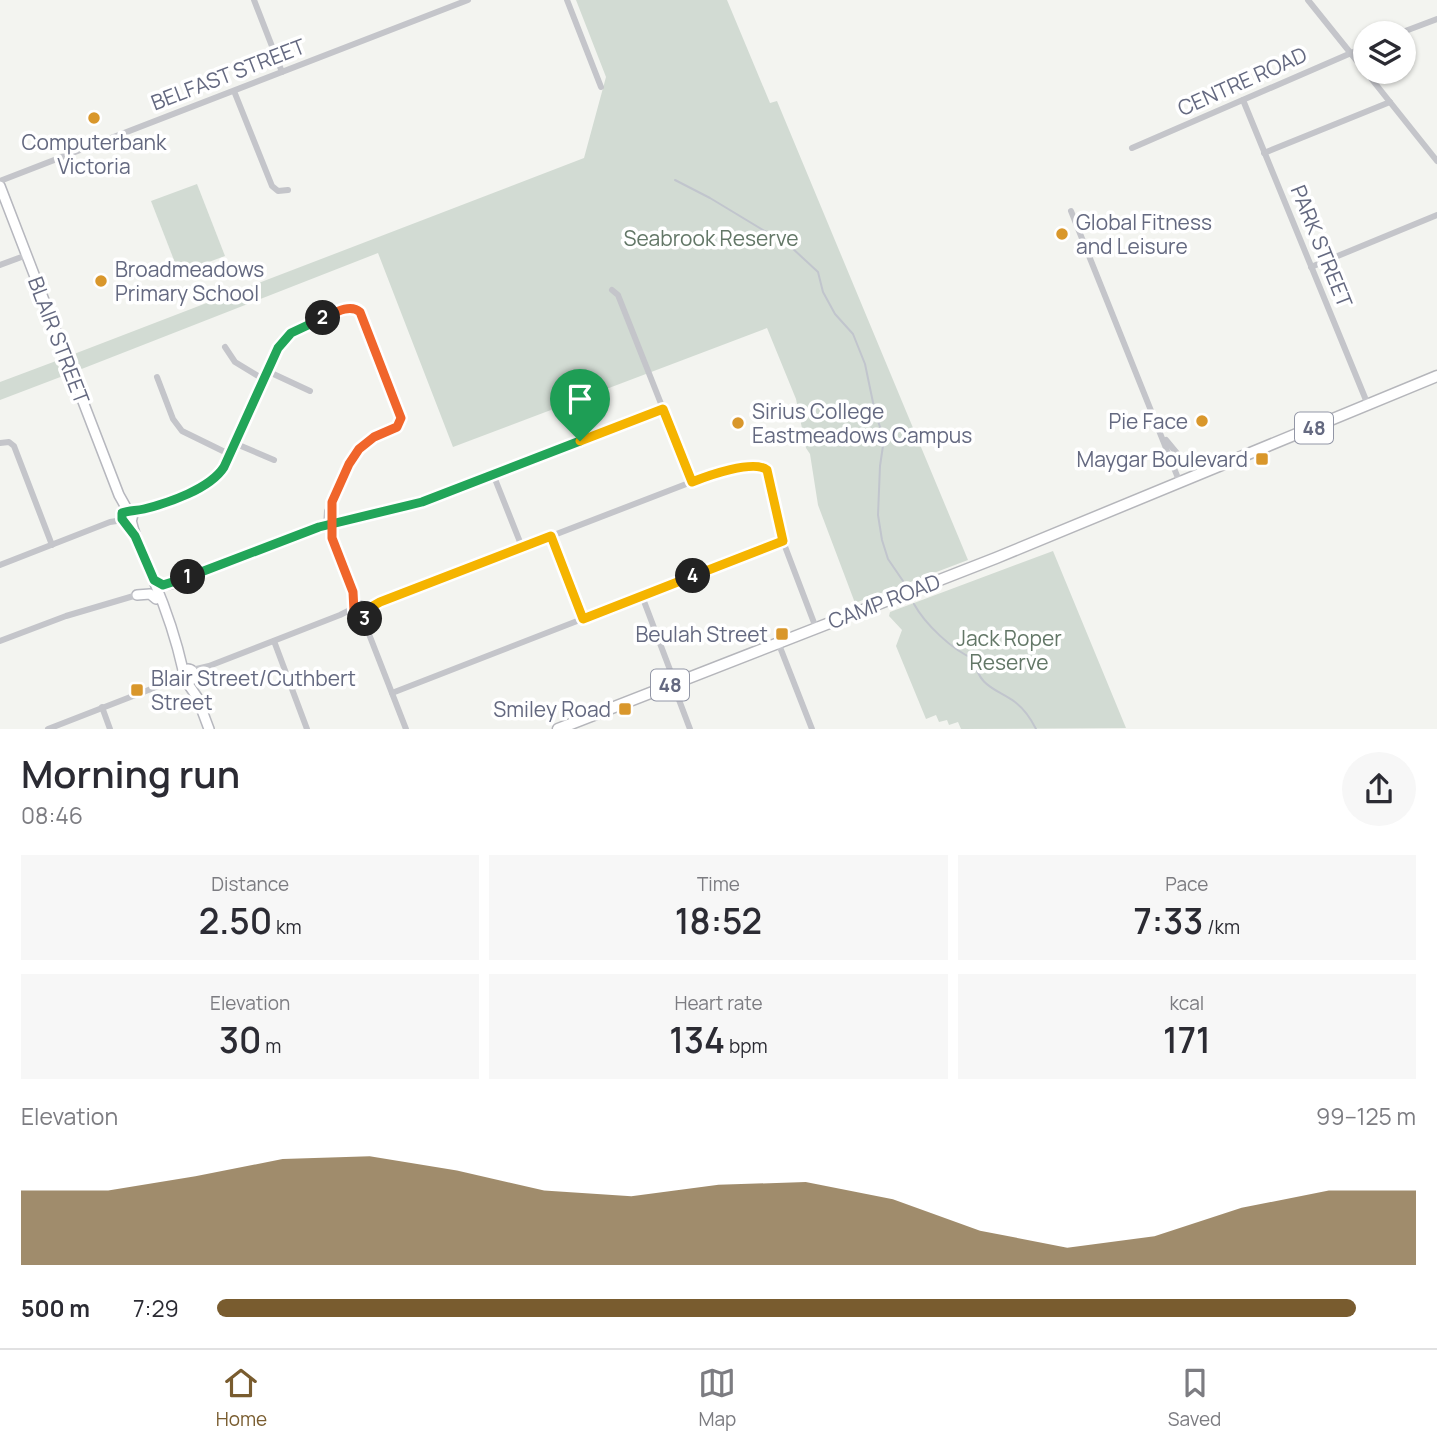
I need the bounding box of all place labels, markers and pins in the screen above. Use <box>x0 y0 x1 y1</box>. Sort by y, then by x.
marker: Computerbank Victoria <box>86 110 102 126</box>
place label: Computerbank Victoria <box>22 128 167 180</box>
place label: Global Fitness and Leisure <box>1076 208 1212 260</box>
marker: Global Fitness and Leisure <box>1054 226 1070 242</box>
place label: Broadmeadows Primary School <box>115 255 264 307</box>
marker: Broadmeadows Primary School <box>93 273 109 289</box>
pin: 2 <box>306 300 340 336</box>
pin <box>550 369 610 441</box>
place label: Sirius College Eastmeadows Campus <box>752 397 972 449</box>
place label: Pie Face <box>1109 407 1188 435</box>
marker: Pie Face <box>1194 413 1210 429</box>
marker: Sirius College Eastmeadows Campus <box>730 415 746 431</box>
place label: Maygar Boulevard <box>1077 445 1248 473</box>
marker: Maygar Boulevard <box>1254 451 1270 467</box>
pin: 4 <box>676 558 710 594</box>
pin: 1 <box>170 560 206 594</box>
pin: 3 <box>348 602 382 636</box>
place label: Beulah Street <box>635 620 768 648</box>
marker: Beulah Street <box>774 626 790 642</box>
place label: Blair Street/Cuthbert Street <box>151 664 356 716</box>
marker: Blair Street/Cuthbert Street <box>129 682 145 698</box>
place label: Smiley Road <box>493 695 611 723</box>
marker: Smiley Road <box>617 701 633 717</box>

